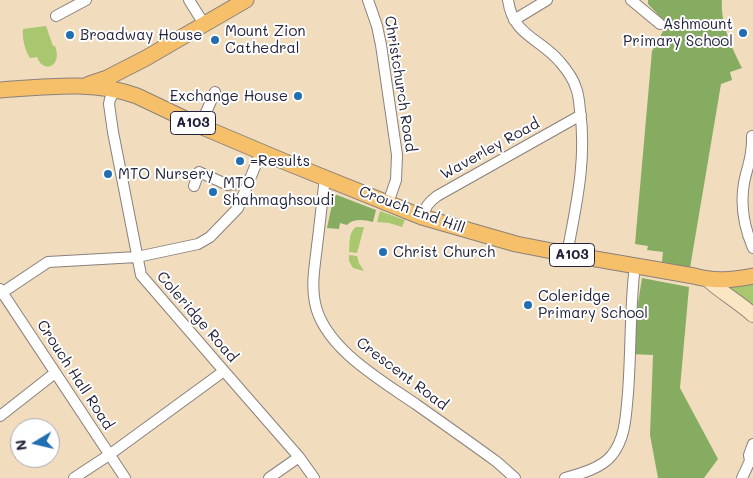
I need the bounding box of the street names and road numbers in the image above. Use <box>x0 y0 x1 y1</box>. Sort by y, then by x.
street label: Christchurch Road <box>380 15 420 153</box>
road number: A103 <box>170 112 216 134</box>
street label: Waverley Road <box>437 114 543 184</box>
street label: Crouch End Hill <box>357 182 467 238</box>
road number: A103 <box>550 244 594 266</box>
street label: Coleridge Road <box>153 268 241 366</box>
street label: Crouch Hall Road <box>33 317 117 433</box>
street label: Crescent Road <box>353 334 451 414</box>

